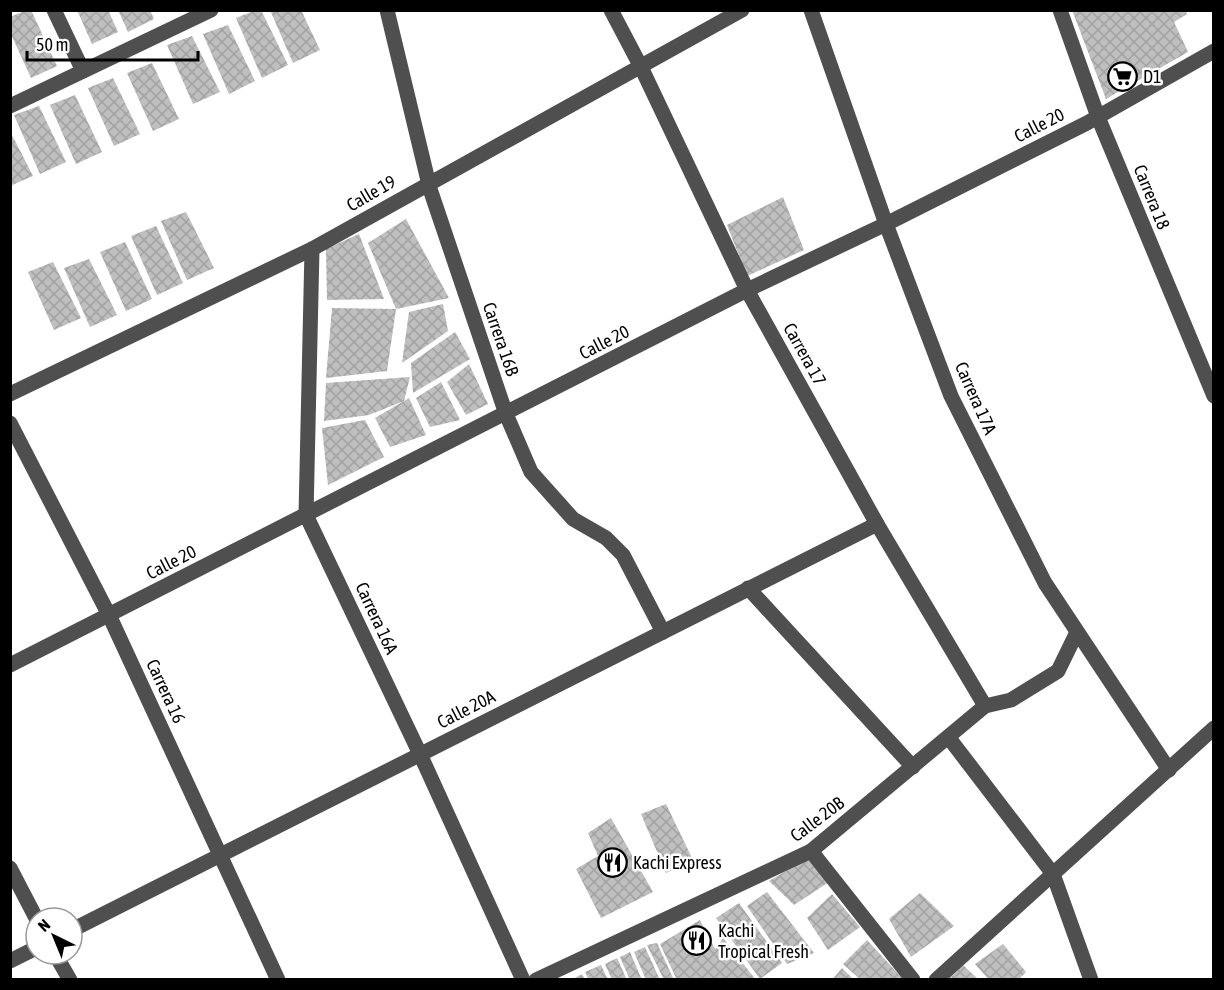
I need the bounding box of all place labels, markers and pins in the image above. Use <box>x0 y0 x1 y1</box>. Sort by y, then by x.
supermarket icon: D1 <box>1106 60 1138 92</box>
place label: D1 <box>1143 66 1162 87</box>
restaurant icon: Kachi Express <box>596 846 628 878</box>
place label: Kachi Express <box>633 852 722 873</box>
place label: Kachi Tropical Fresh <box>718 920 809 962</box>
restaurant icon: Kachi Tropical Fresh <box>681 924 713 956</box>

